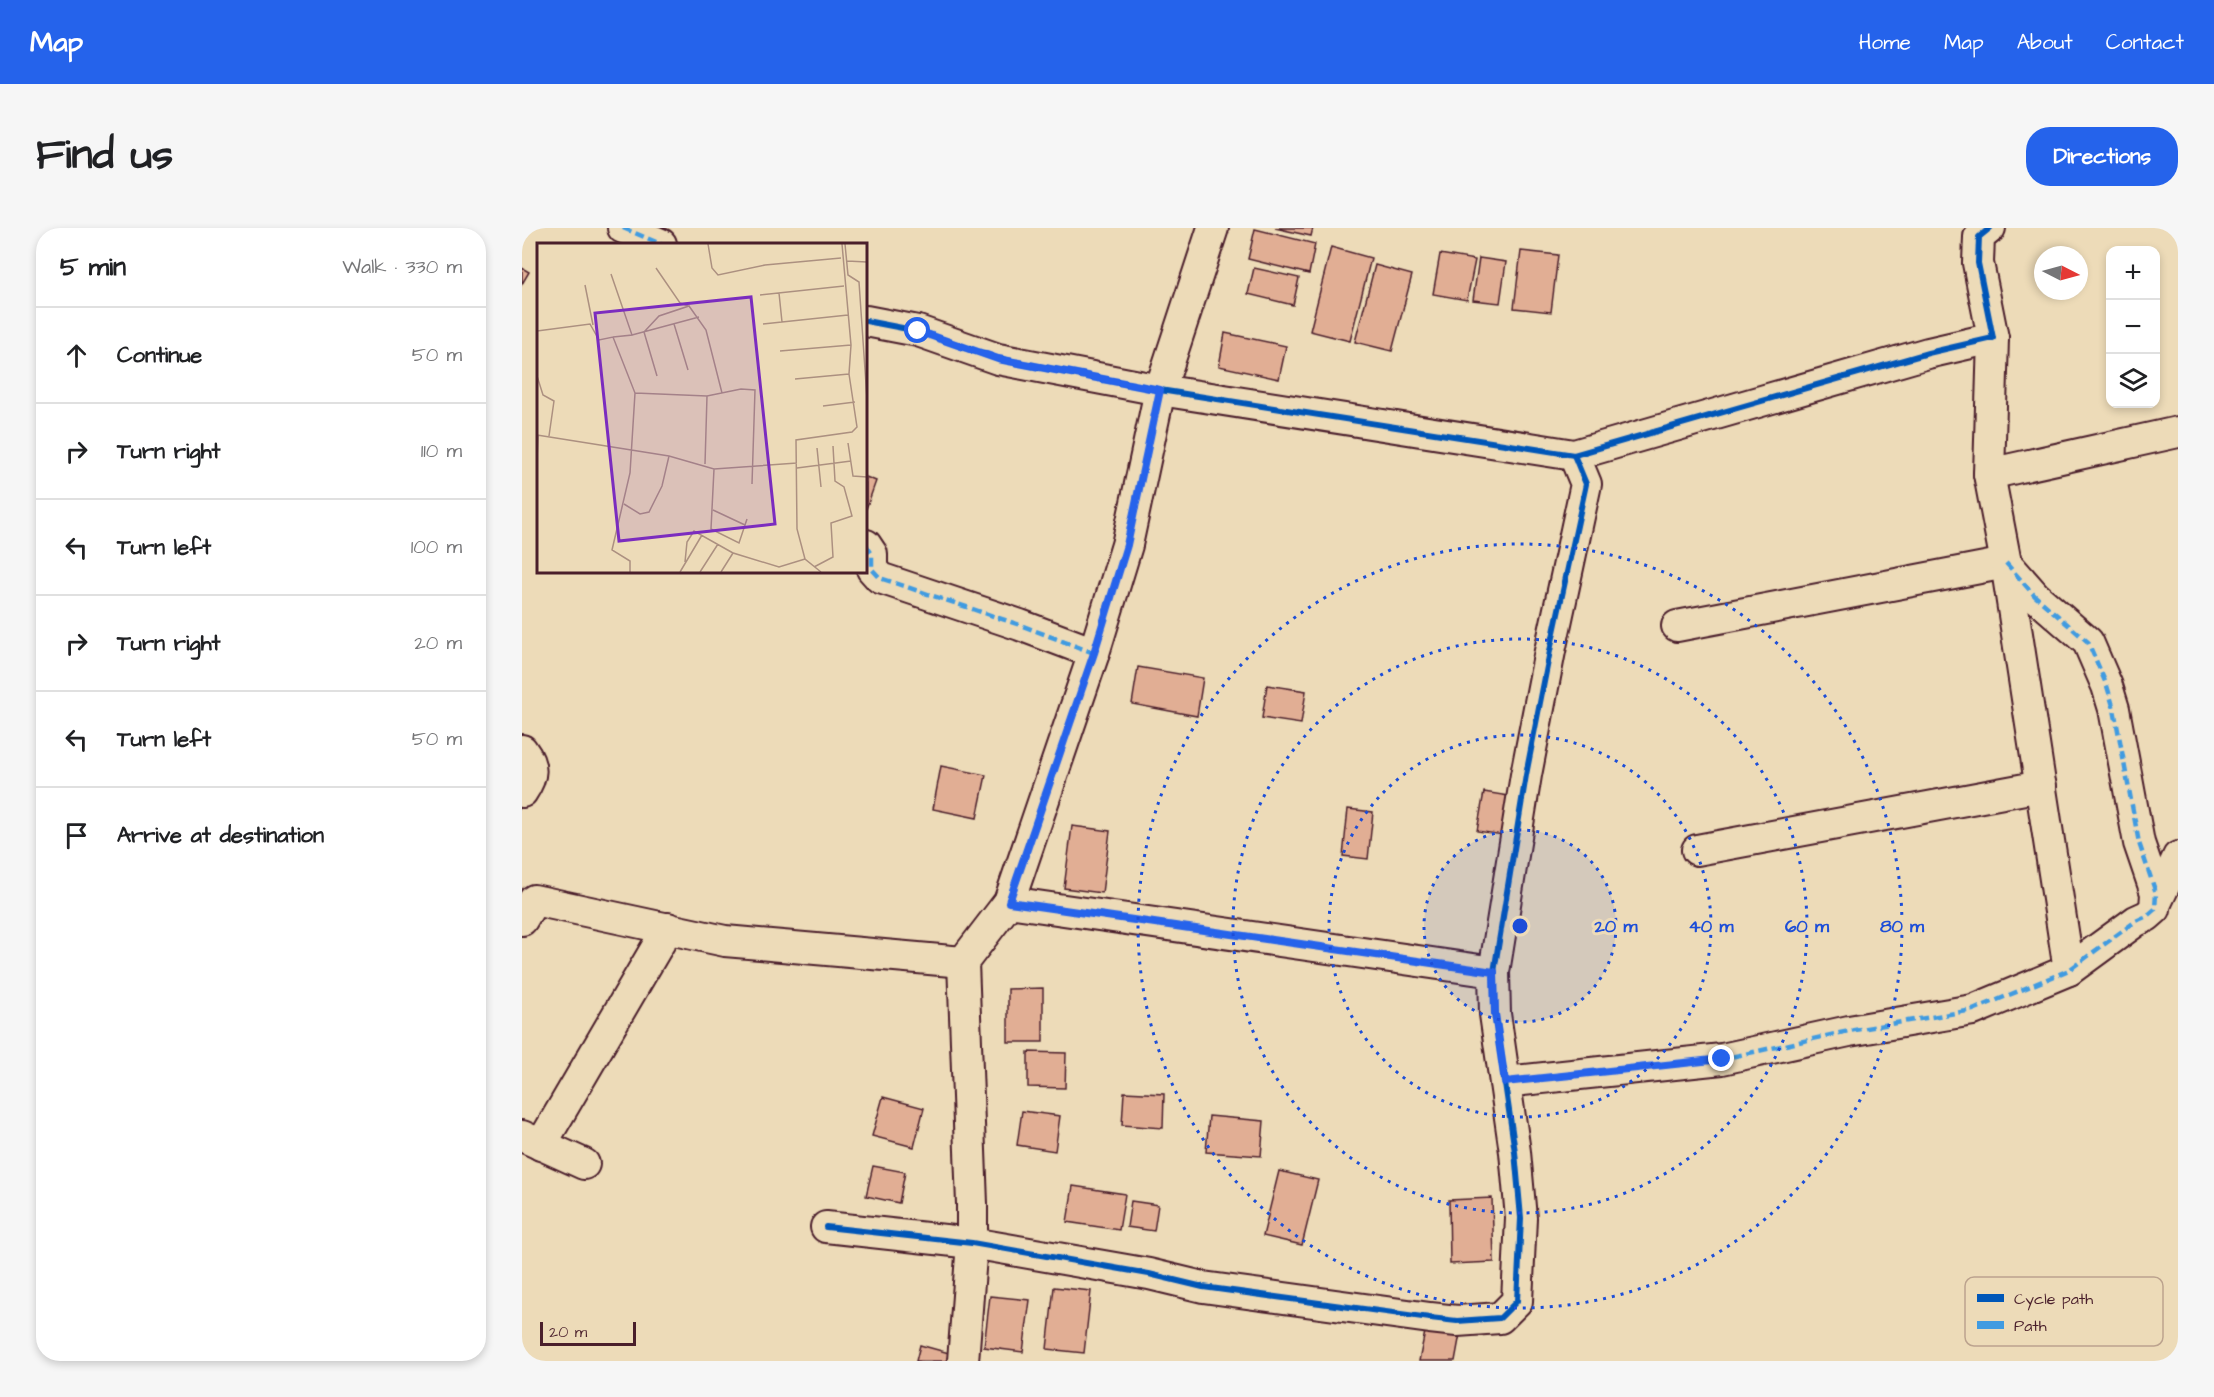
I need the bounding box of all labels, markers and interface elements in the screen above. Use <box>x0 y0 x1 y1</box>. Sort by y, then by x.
text: Map <box>30 23 83 62</box>
text: Home <box>1859 28 1911 57</box>
text: Map <box>1944 28 1984 57</box>
text: About <box>2017 28 2073 57</box>
text: Contact <box>2106 28 2184 57</box>
text: Find us <box>36 127 173 185</box>
button: Directions <box>2026 127 2178 186</box>
inset map <box>537 243 867 573</box>
north arrow <box>2034 246 2088 300</box>
map controls <box>2106 246 2160 408</box>
button: + <box>2106 246 2160 300</box>
text: 5 min <box>60 249 126 285</box>
text: Walk · 330 m <box>342 253 462 281</box>
button: − <box>2106 300 2160 354</box>
route start <box>904 317 930 343</box>
icon: ahead <box>60 339 93 372</box>
text: Continue <box>117 340 202 371</box>
text: 50 m <box>412 341 462 369</box>
button: layers <box>2106 354 2160 408</box>
icon: right <box>60 435 93 468</box>
text: Turn right <box>117 436 220 467</box>
text: 110 m <box>421 437 462 465</box>
icon: left <box>60 531 93 564</box>
text: Turn left <box>117 532 211 563</box>
text: 100 m <box>411 533 462 561</box>
icon: right <box>60 627 93 660</box>
text: Turn right <box>117 628 220 659</box>
text: 20 m <box>414 629 462 657</box>
icon: left <box>60 723 93 756</box>
text: Turn left <box>117 724 211 755</box>
text: 50 m <box>412 725 462 753</box>
icon: arrive <box>60 819 93 852</box>
text: Arrive at destination <box>117 820 324 851</box>
text: 20 m <box>1594 914 1638 939</box>
text: 40 m <box>1689 914 1734 939</box>
text: 60 m <box>1785 914 1830 939</box>
text: 80 m <box>1880 914 1925 939</box>
centre of rings <box>1510 916 1530 936</box>
route end <box>1708 1045 1734 1071</box>
legend <box>1965 1277 2163 1346</box>
text: Cycle path <box>2014 1288 2093 1311</box>
text: Path <box>2014 1315 2047 1337</box>
scale bar <box>540 1319 636 1346</box>
text: 20 m <box>549 1321 587 1343</box>

